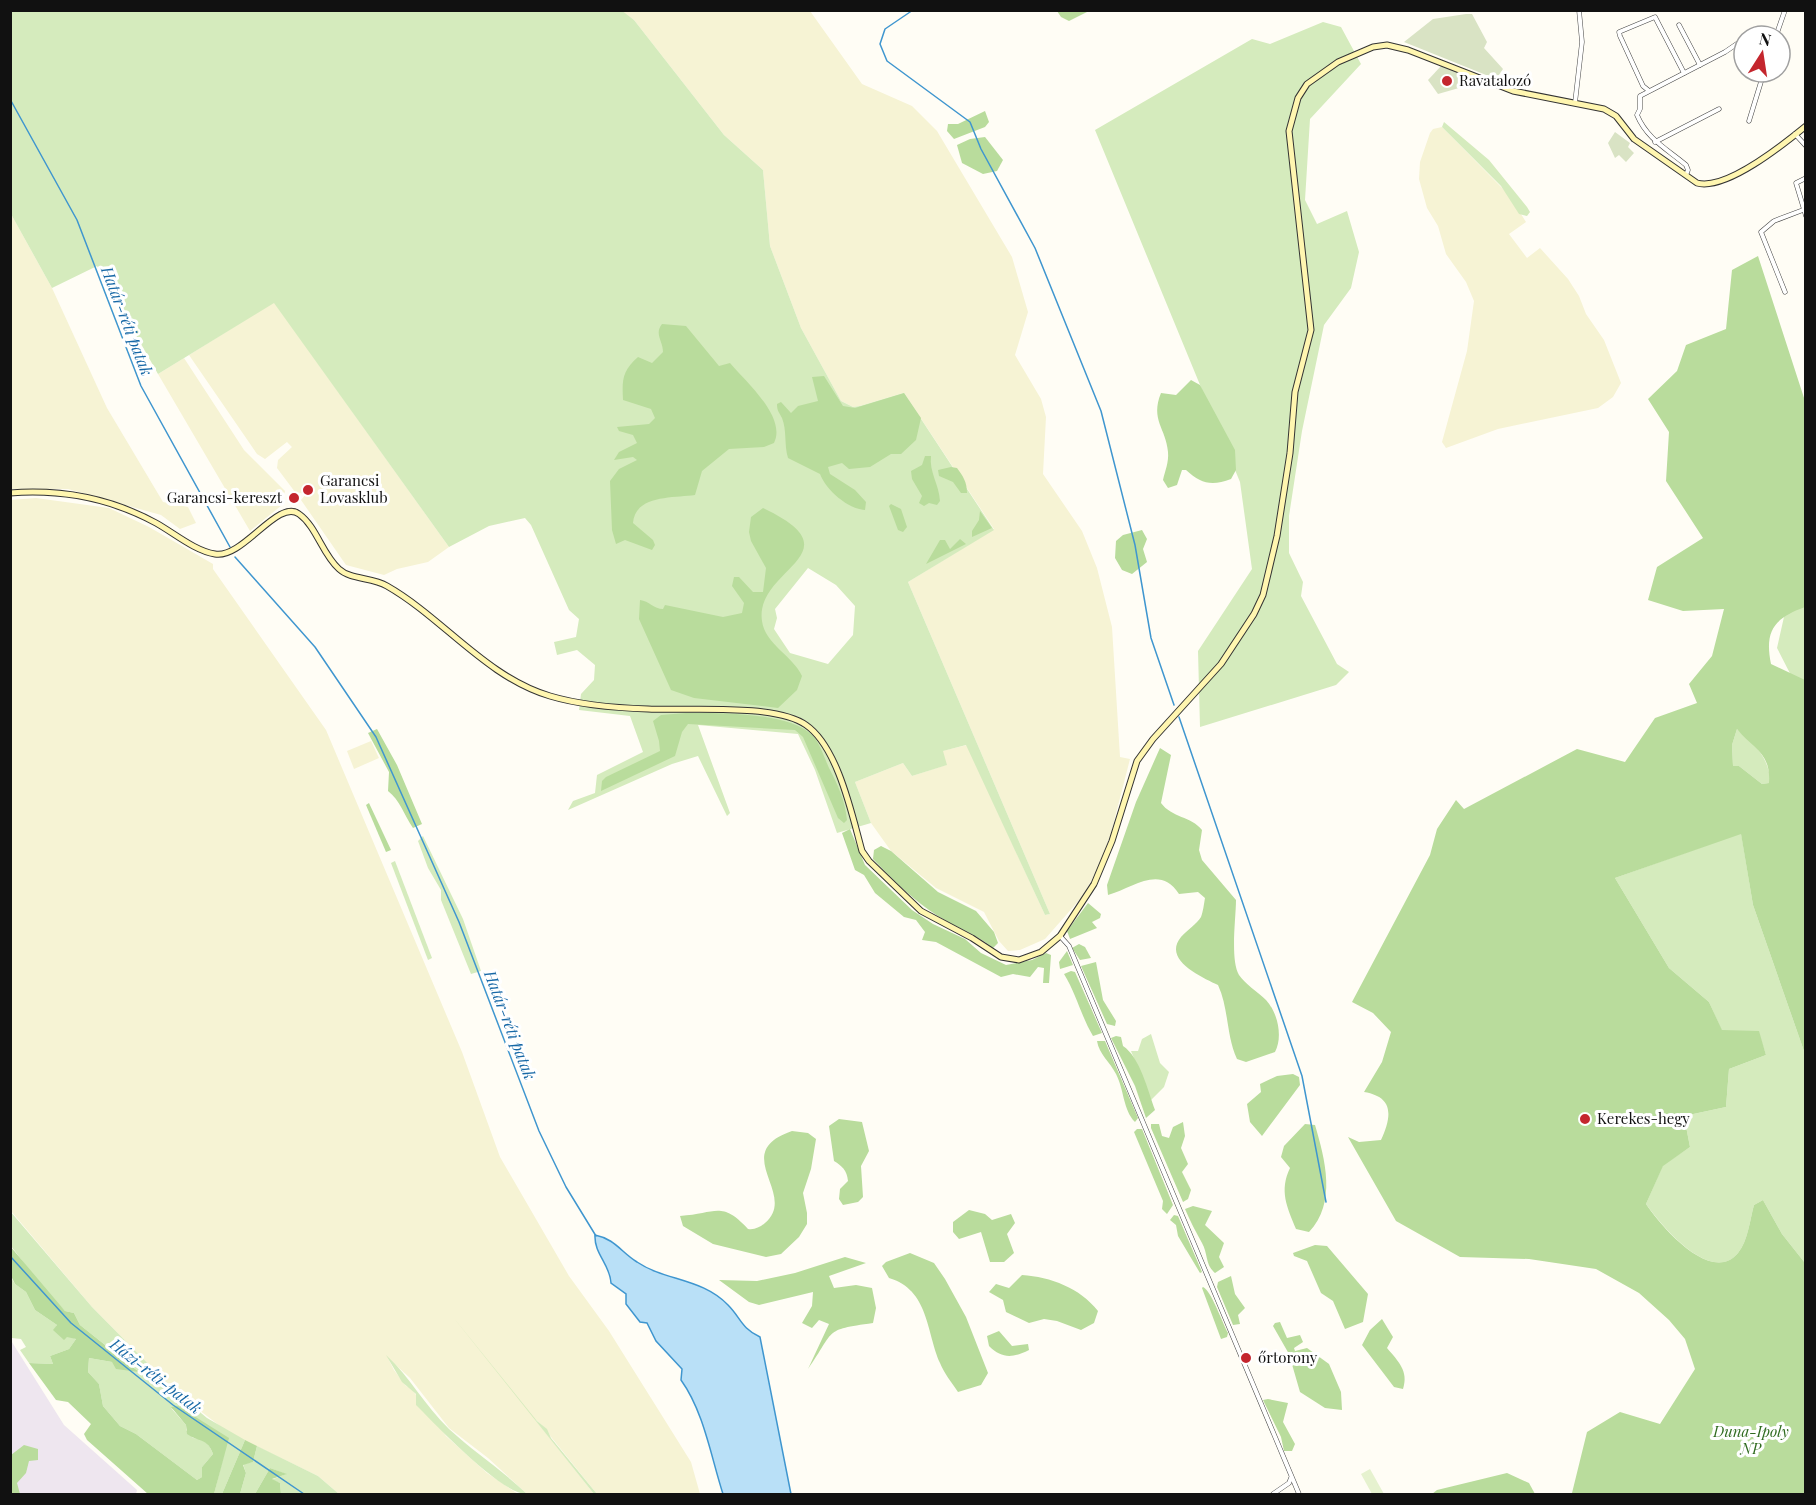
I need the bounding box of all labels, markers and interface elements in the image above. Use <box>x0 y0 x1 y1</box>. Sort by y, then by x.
north arrow <box>1732 24 1792 84</box>
text: N <box>1757 27 1773 50</box>
place label: Ravatalozó <box>1459 70 1531 90</box>
marker: Ravatalozó <box>1440 74 1454 88</box>
water label: Határ-réti patak <box>97 262 158 378</box>
place label: Garancsi Lovasklub <box>320 470 388 507</box>
marker: Garancsi Lovasklub <box>301 483 315 497</box>
place label: Garancsi-kereszt <box>167 487 283 507</box>
marker: Garancsi-kereszt <box>287 491 301 505</box>
water label: Határ-réti patak <box>480 966 541 1082</box>
place label: Kerekes-hegy <box>1597 1108 1690 1128</box>
marker: Kerekes-hegy <box>1578 1112 1592 1126</box>
water label: Házi-réti-patak <box>105 1333 206 1418</box>
place label: őrtorony <box>1258 1347 1318 1367</box>
marker: őrtorony <box>1239 1351 1253 1365</box>
park label: Duna-Ipoly NP <box>1712 1421 1789 1458</box>

